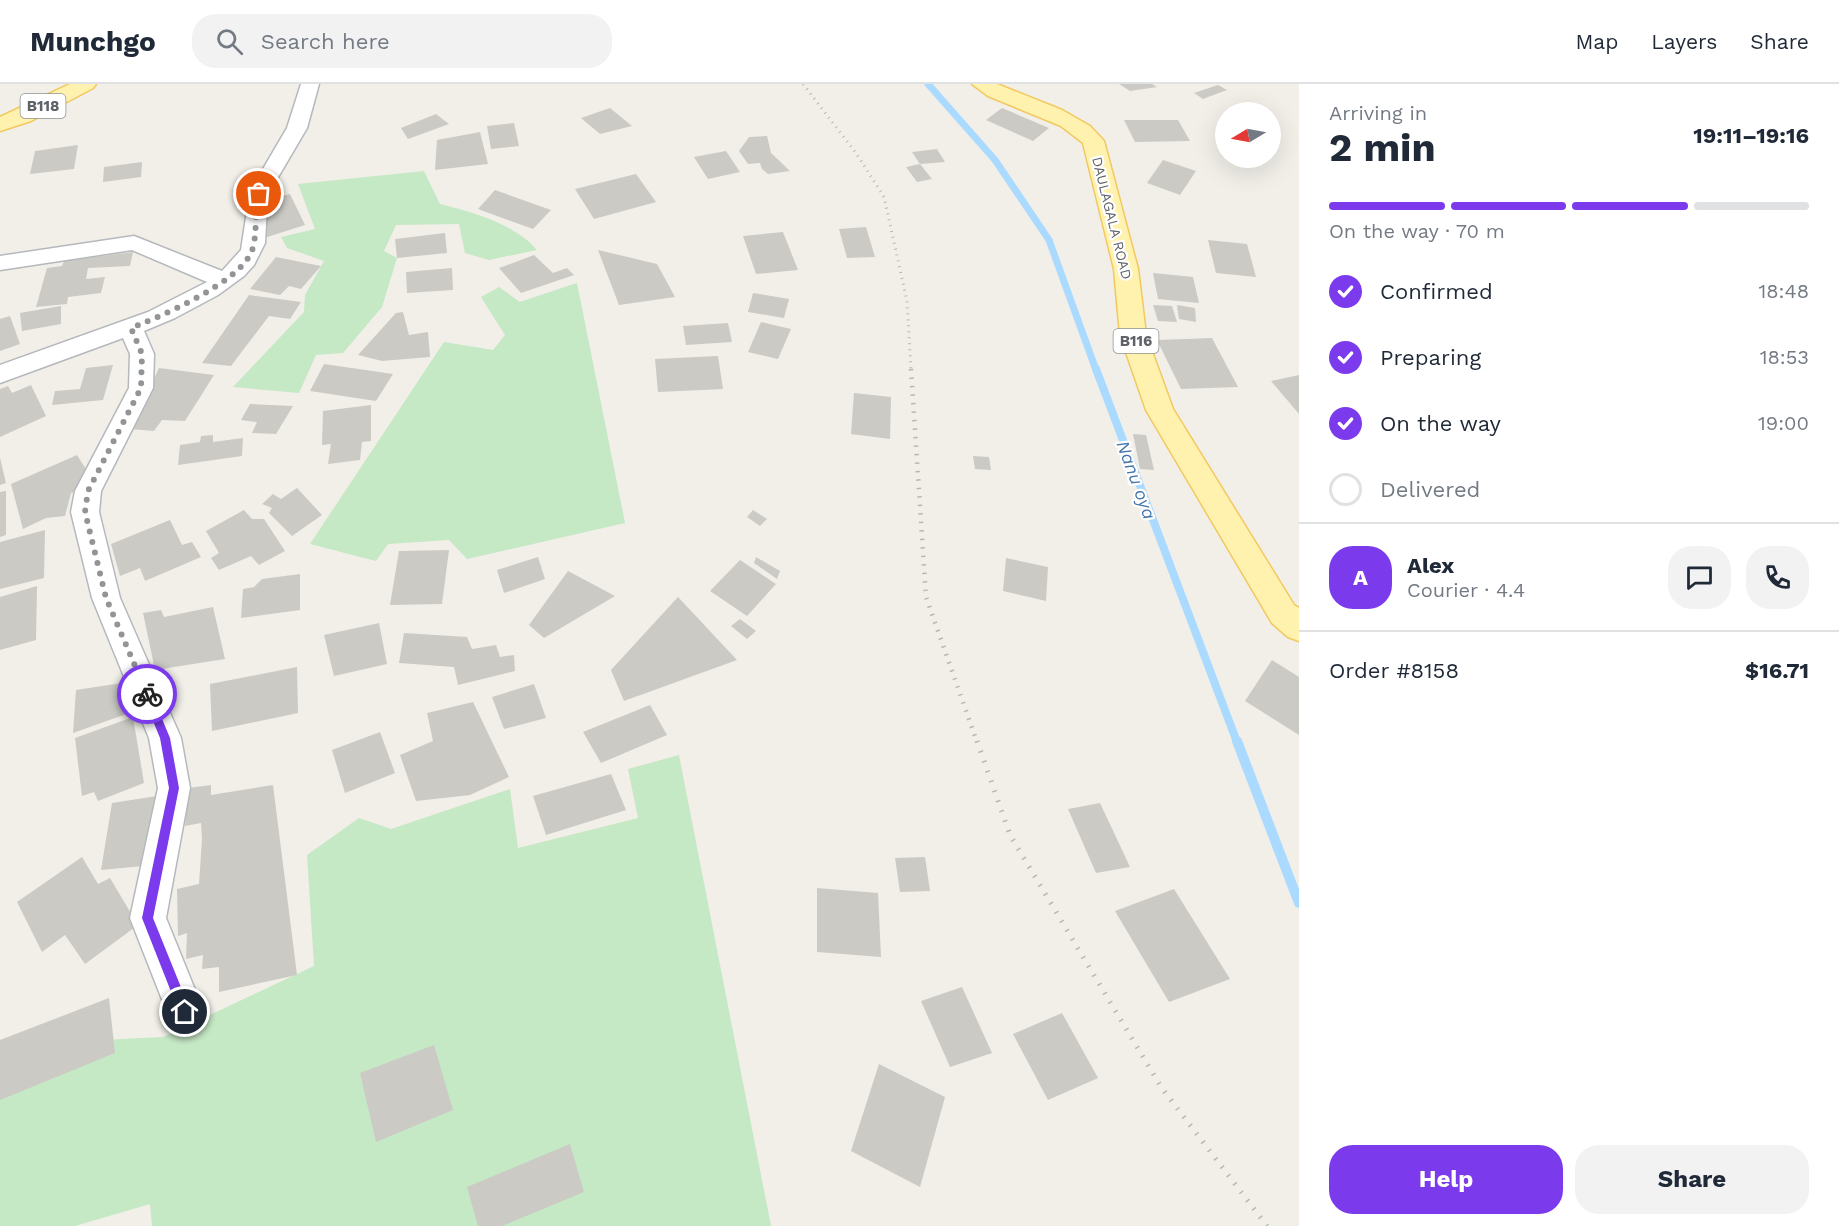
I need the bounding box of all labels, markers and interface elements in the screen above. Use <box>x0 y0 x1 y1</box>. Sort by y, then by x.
search box <box>192 14 612 68</box>
text: Munchgo <box>30 25 156 58</box>
icon: search <box>213 25 246 58</box>
text: Search here <box>261 29 390 54</box>
text: Map <box>1575 29 1618 54</box>
text: Layers <box>1651 29 1717 54</box>
text: Share <box>1750 29 1809 54</box>
road number: B118 <box>20 94 66 118</box>
text: Arriving in <box>1329 101 1427 125</box>
north arrow <box>1215 102 1281 168</box>
map controls <box>1215 102 1281 168</box>
text: 19:11–19:16 <box>1693 123 1809 148</box>
text: 2 min <box>1329 125 1436 170</box>
street label: DAULAGALA ROAD <box>1089 155 1135 281</box>
pin <box>233 168 284 219</box>
icon: bag <box>242 177 275 210</box>
text: On the way · 70 m <box>1329 219 1505 243</box>
icon: check <box>1329 275 1362 308</box>
text: Confirmed <box>1380 279 1493 304</box>
text: 18:48 <box>1758 279 1809 303</box>
road number: B116 <box>1114 329 1158 353</box>
icon: check <box>1329 341 1362 374</box>
text: Preparing <box>1380 345 1481 370</box>
text: 18:53 <box>1760 345 1809 369</box>
icon: check <box>1329 407 1362 440</box>
text: On the way <box>1380 411 1501 436</box>
text: 19:00 <box>1758 411 1809 435</box>
water label: Nanu oya <box>1113 438 1160 522</box>
text: Delivered <box>1380 477 1480 502</box>
button: chat <box>1668 546 1731 609</box>
button: phone <box>1746 546 1809 609</box>
text: Alex <box>1407 553 1454 578</box>
text: A <box>1353 565 1368 590</box>
text: Courier · 4.4 <box>1407 578 1525 602</box>
text: Order #8158 <box>1329 658 1459 683</box>
text: $16.71 <box>1745 658 1809 683</box>
courier <box>117 664 177 724</box>
icon: bike <box>131 678 164 711</box>
pin <box>159 986 210 1037</box>
icon: home <box>168 995 201 1028</box>
button: Help <box>1329 1145 1563 1214</box>
button: Share <box>1575 1145 1809 1214</box>

